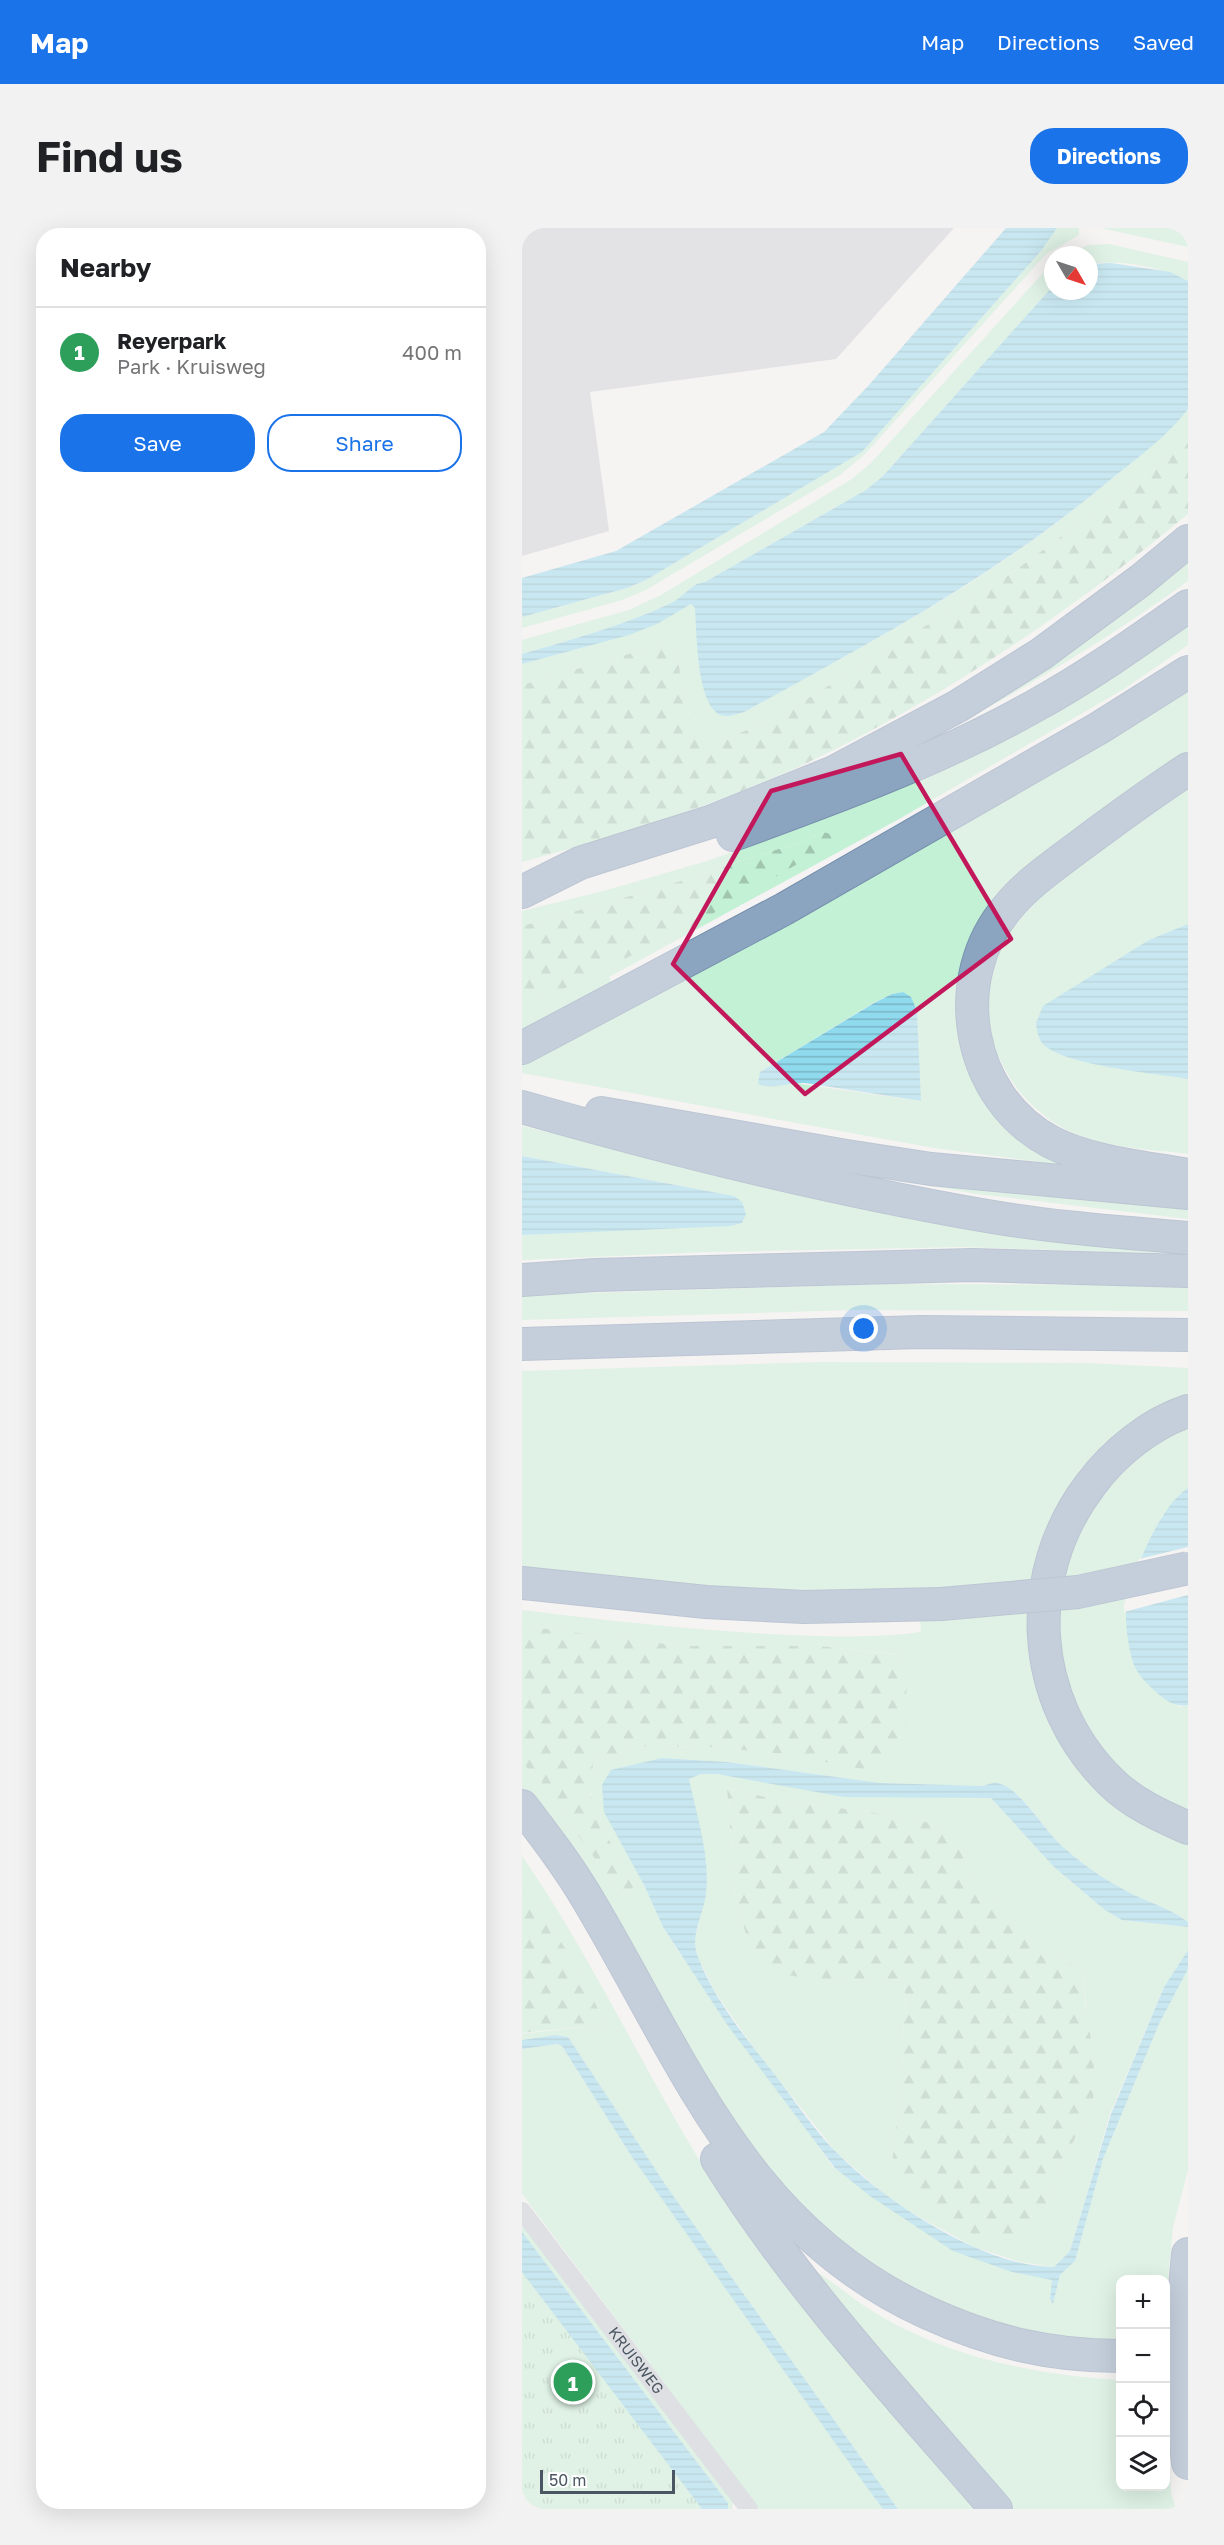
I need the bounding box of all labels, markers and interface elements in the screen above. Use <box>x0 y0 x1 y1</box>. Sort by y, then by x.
text: Map <box>30 26 88 59</box>
text: Map <box>921 29 964 55</box>
text: Directions <box>997 29 1100 55</box>
text: Saved <box>1133 29 1194 55</box>
button: Directions <box>1030 128 1188 184</box>
text: Find us <box>36 131 183 181</box>
north arrow <box>1044 246 1098 300</box>
text: Nearby <box>60 252 151 283</box>
text: Reyerpark <box>117 327 226 354</box>
text: 1 <box>74 340 85 364</box>
text: 400 m <box>402 340 462 364</box>
text: Park · Kruisweg <box>117 354 266 378</box>
button: Save <box>60 414 255 472</box>
button: Share <box>267 414 462 472</box>
your location <box>849 1314 878 1343</box>
map controls <box>1116 2275 1170 2491</box>
button: + <box>1116 2275 1170 2329</box>
street label: KRUISWEG <box>605 2323 668 2397</box>
button: − <box>1116 2329 1170 2383</box>
pin: 1 <box>554 2360 592 2404</box>
button: locate <box>1116 2383 1170 2437</box>
button: layers <box>1116 2437 1170 2491</box>
scale bar <box>540 2467 675 2494</box>
text: 50 m <box>549 2470 586 2490</box>

